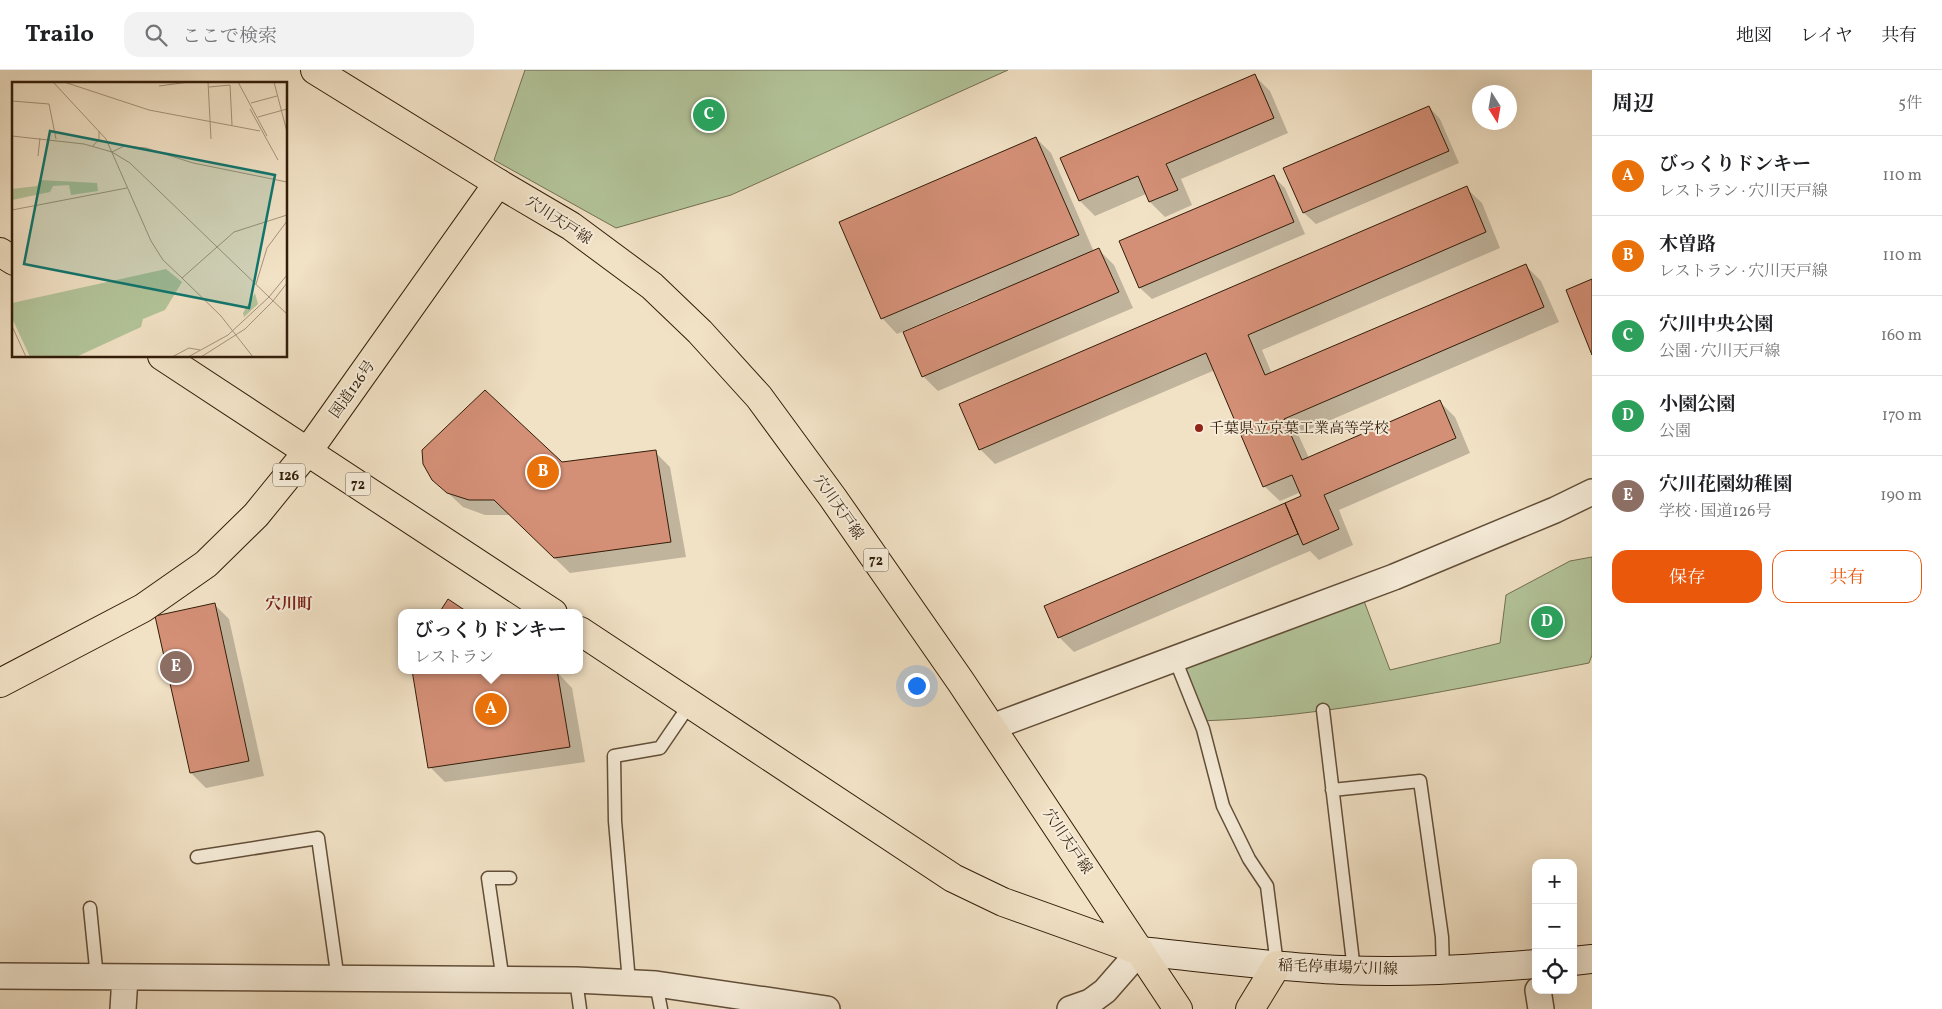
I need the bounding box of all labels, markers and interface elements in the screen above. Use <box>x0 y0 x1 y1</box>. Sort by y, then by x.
search box <box>124 12 474 57</box>
text: Trailo <box>25 18 94 52</box>
icon: search <box>142 21 170 49</box>
text: ここで検索 <box>182 24 277 50</box>
text: 地図 <box>1736 24 1772 49</box>
text: レイヤ <box>1800 24 1853 49</box>
text: 共有 <box>1881 24 1917 49</box>
inset map <box>12 82 288 358</box>
north arrow <box>1472 85 1517 130</box>
text: 周辺 <box>1612 90 1654 119</box>
text: 5件 <box>1898 93 1922 115</box>
pin: C <box>693 96 725 134</box>
text: びっくりドンキー <box>1659 152 1811 178</box>
text: A <box>1622 165 1634 187</box>
text: 110 m <box>1883 165 1922 187</box>
text: レストラン · 穴川天戸線 <box>1659 181 1828 203</box>
street label: 穴川天戸線 <box>521 192 595 250</box>
text: 木曽路 <box>1659 232 1716 258</box>
text: B <box>1623 245 1633 267</box>
text: 110 m <box>1883 245 1922 267</box>
text: レストラン · 穴川天戸線 <box>1659 261 1828 283</box>
text: 穴川中央公園 <box>1659 312 1773 338</box>
text: C <box>1623 325 1633 347</box>
text: 160 m <box>1881 325 1922 347</box>
text: 公園 · 穴川天戸線 <box>1659 341 1781 363</box>
street label: 国道126号 <box>326 357 381 423</box>
text: 小園公園 <box>1659 392 1735 418</box>
text: D <box>1622 405 1634 427</box>
text: 170 m <box>1882 405 1922 427</box>
place label: 千葉県立京葉工業高等学校 <box>1209 419 1389 440</box>
text: 公園 <box>1659 421 1691 443</box>
marker: 千葉県立京葉工業高等学校 <box>1193 422 1205 434</box>
pin: B <box>527 453 559 491</box>
road number: 126 <box>273 464 305 486</box>
street label: 穴川天戸線 <box>808 471 868 545</box>
road number: 72 <box>346 472 370 496</box>
text: 穴川花園幼稚園 <box>1659 472 1792 498</box>
text: E <box>1623 485 1633 507</box>
text: 190 m <box>1880 485 1922 507</box>
text: 学校 · 国道126号 <box>1659 501 1771 523</box>
road number: 72 <box>864 548 888 572</box>
button: 保存 <box>1612 550 1762 603</box>
button: 共有 <box>1772 550 1922 603</box>
district label: 穴川町 <box>265 594 313 616</box>
pin: D <box>1531 603 1563 641</box>
popup <box>398 609 583 674</box>
text: びっくりドンキー <box>414 618 567 644</box>
text: レストラン <box>414 647 494 669</box>
pin: E <box>160 648 192 686</box>
your location <box>904 673 930 699</box>
pin: A <box>475 690 507 728</box>
street label: 穴川天戸線 <box>1037 805 1096 879</box>
map controls <box>1532 859 1577 994</box>
button: + <box>1532 859 1577 904</box>
button: − <box>1532 904 1577 949</box>
button: locate <box>1532 949 1577 994</box>
street label: 稲毛停車場穴川線 <box>1278 956 1398 981</box>

